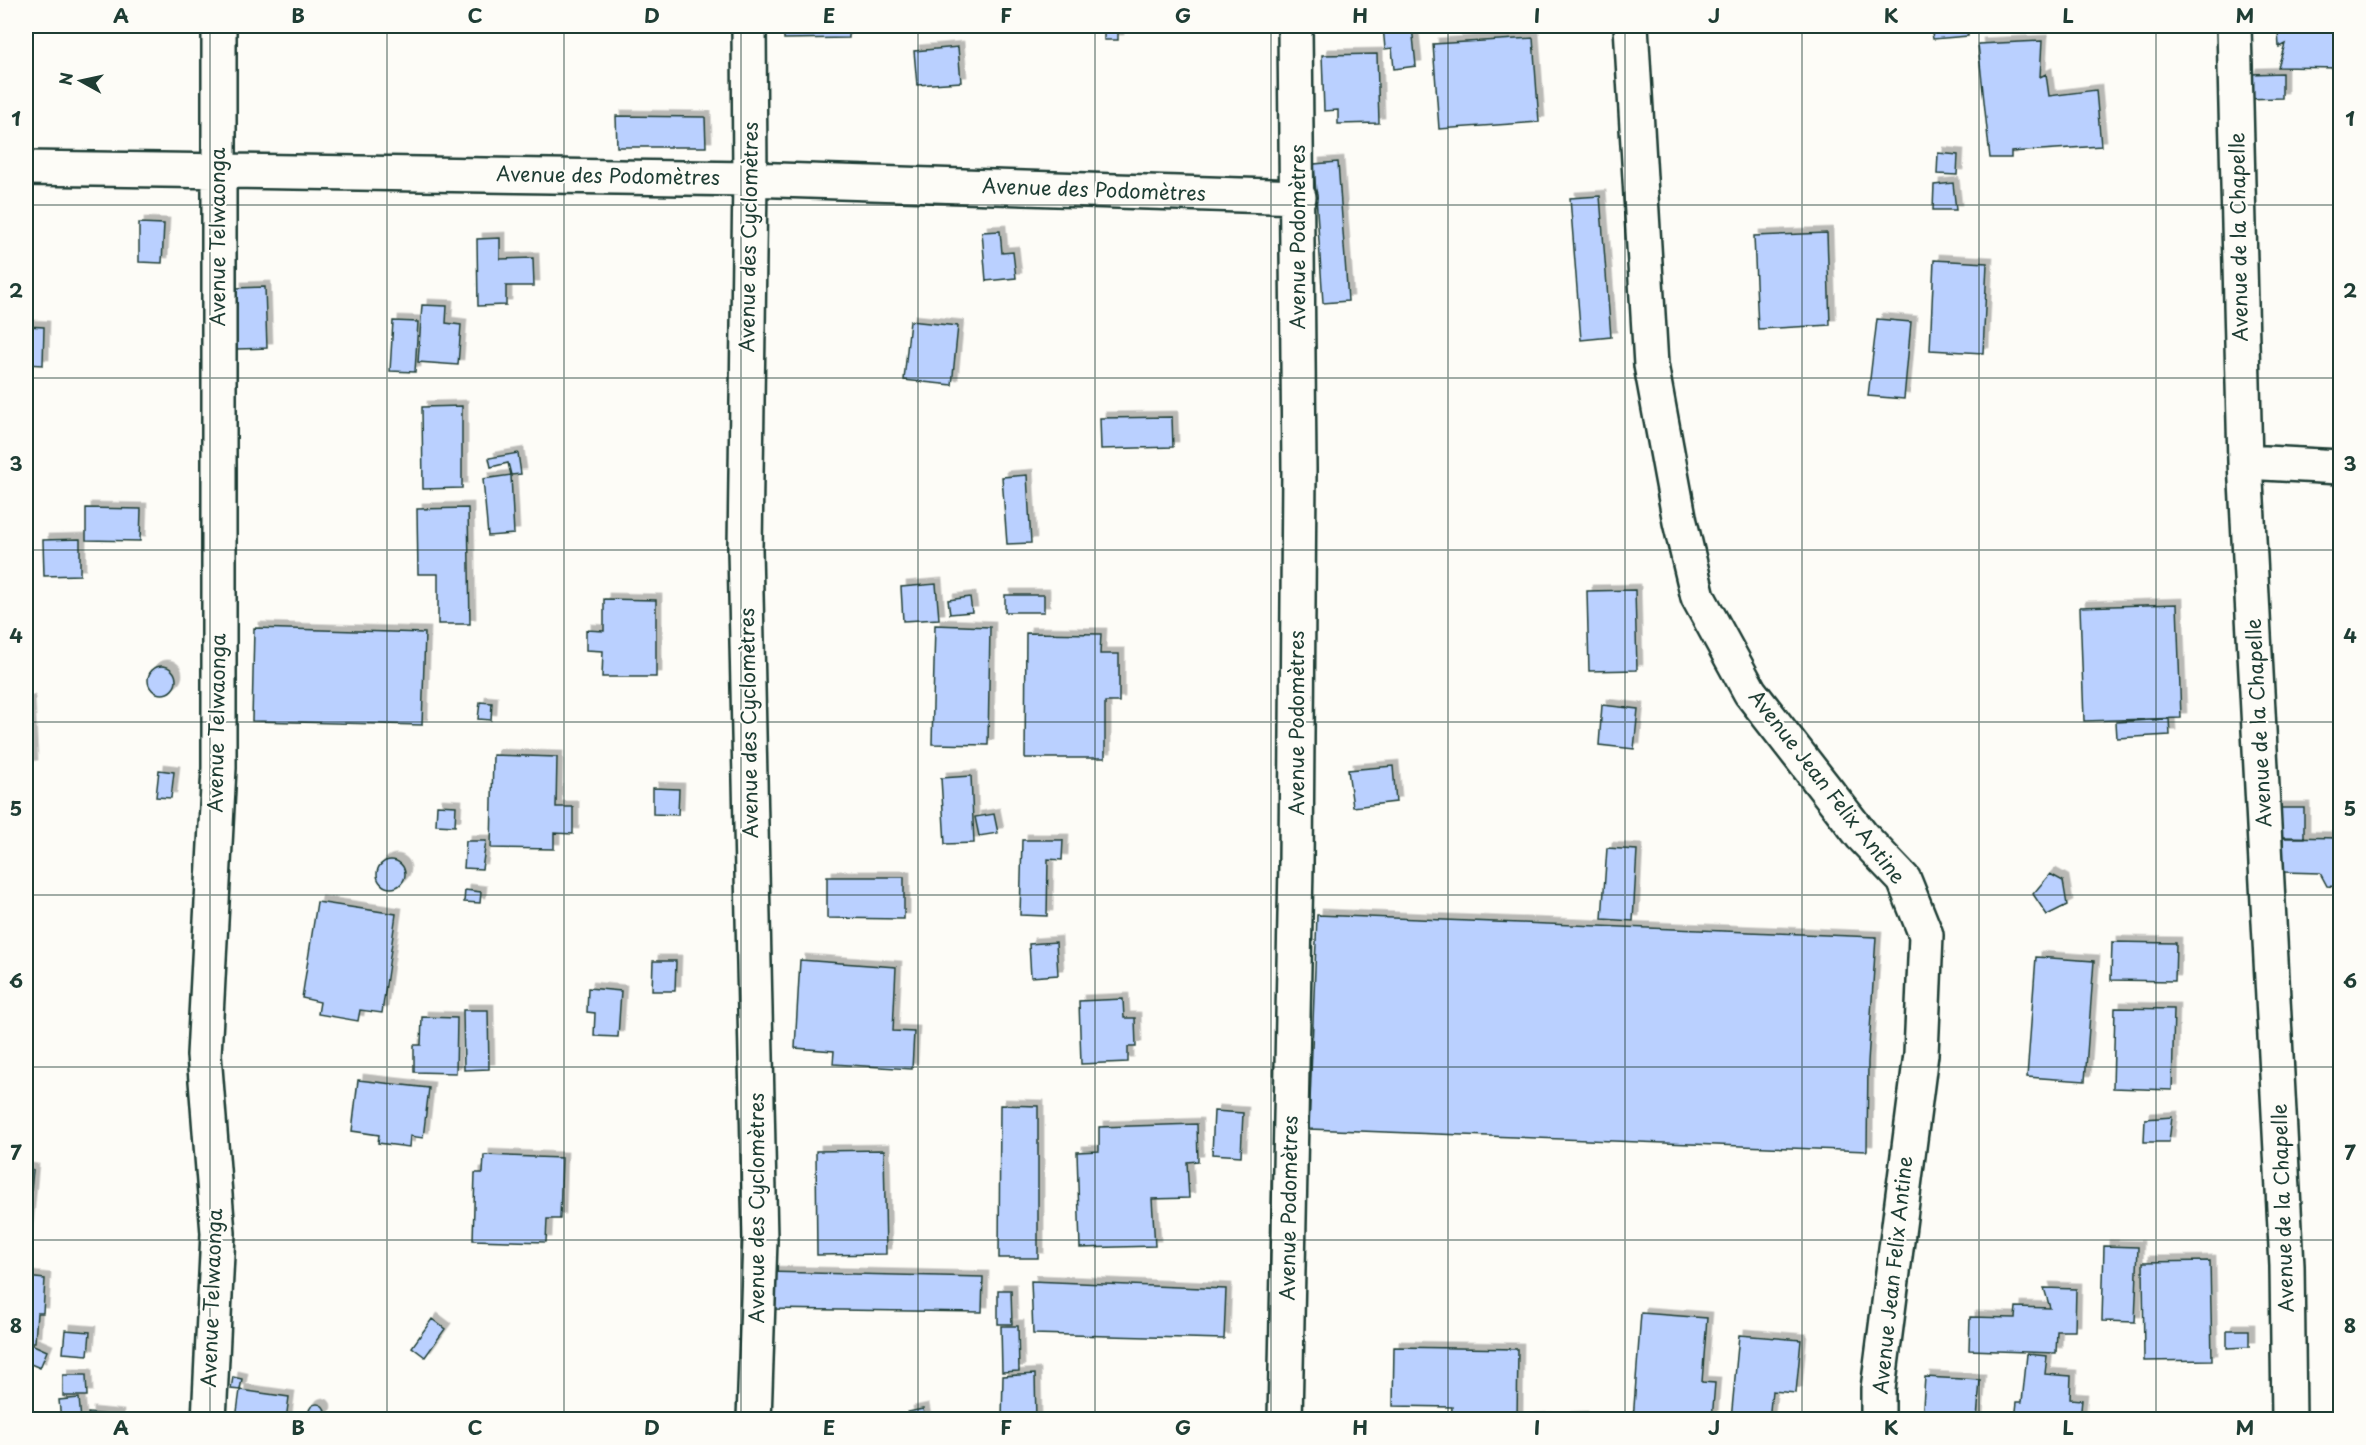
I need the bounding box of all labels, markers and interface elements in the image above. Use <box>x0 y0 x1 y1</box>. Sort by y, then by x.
text: A <box>113 0 129 30</box>
text: B <box>291 0 305 30</box>
text: C <box>467 0 483 30</box>
text: D <box>644 0 660 30</box>
text: E <box>823 0 835 30</box>
text: F <box>1000 0 1012 30</box>
text: G <box>1175 0 1191 30</box>
text: H <box>1352 0 1368 30</box>
text: I <box>1534 0 1540 30</box>
text: J <box>1708 0 1720 30</box>
text: K <box>1884 0 1899 30</box>
text: L <box>2062 0 2074 30</box>
text: M <box>2236 0 2254 30</box>
north arrow <box>51 51 111 111</box>
text: N <box>52 71 78 87</box>
text: 1 <box>11 103 21 133</box>
text: 1 <box>2345 103 2355 133</box>
street label: Avenue des Cyclomètres <box>731 121 765 353</box>
street label: Avenue de la Chapelle <box>2221 132 2255 342</box>
street label: Avenue Podomètres <box>1282 144 1312 330</box>
street label: Avenue Telwaonga <box>202 147 232 327</box>
street label: Avenue des Podomètres <box>496 158 720 192</box>
street label: Avenue des Podomètres <box>982 170 1206 208</box>
text: 2 <box>9 275 23 305</box>
text: 2 <box>2343 275 2357 305</box>
text: 3 <box>9 448 23 478</box>
text: 3 <box>2343 448 2357 478</box>
street label: Avenue des Cyclomètres <box>731 607 765 839</box>
street label: Avenue de la Chapelle <box>2238 618 2278 828</box>
text: 4 <box>9 620 23 650</box>
text: 4 <box>2343 620 2357 650</box>
street label: Avenue Podomètres <box>1281 630 1311 816</box>
street label: Avenue Telwaonga <box>199 633 233 813</box>
street label: Avenue Jean Felix Antine <box>1742 683 1913 890</box>
text: 5 <box>10 793 22 823</box>
text: 5 <box>2344 793 2356 823</box>
text: 6 <box>9 965 23 995</box>
text: 6 <box>2343 965 2357 995</box>
street label: Avenue des Cyclomètres <box>741 1093 771 1323</box>
street label: Avenue de la Chapelle <box>2263 1103 2301 1313</box>
street label: Avenue Podomètres <box>1271 1115 1305 1301</box>
text: 7 <box>10 1137 22 1167</box>
text: 7 <box>2344 1137 2356 1167</box>
street label: Avenue Jean Felix Antine <box>1865 1154 1919 1396</box>
street label: Avenue Telwaonga <box>193 1207 229 1388</box>
text: 8 <box>10 1310 22 1340</box>
text: 8 <box>2344 1310 2356 1340</box>
text: A <box>113 1412 129 1442</box>
text: B <box>291 1412 305 1442</box>
text: C <box>467 1412 483 1442</box>
text: D <box>644 1412 660 1442</box>
text: E <box>823 1412 835 1442</box>
text: F <box>1000 1412 1012 1442</box>
text: G <box>1175 1412 1191 1442</box>
text: H <box>1352 1412 1368 1442</box>
text: I <box>1534 1412 1540 1442</box>
text: J <box>1708 1412 1720 1442</box>
text: K <box>1884 1412 1899 1442</box>
text: L <box>2062 1412 2074 1442</box>
text: M <box>2236 1412 2254 1442</box>

